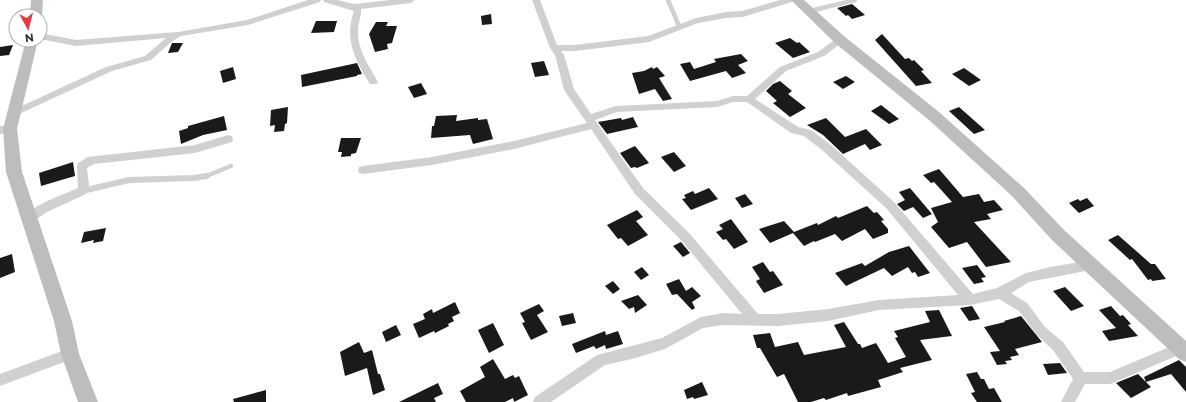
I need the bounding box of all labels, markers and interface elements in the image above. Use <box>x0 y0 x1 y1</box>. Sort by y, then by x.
north arrow <box>8 8 48 48</box>
text: N <box>24 30 34 45</box>

